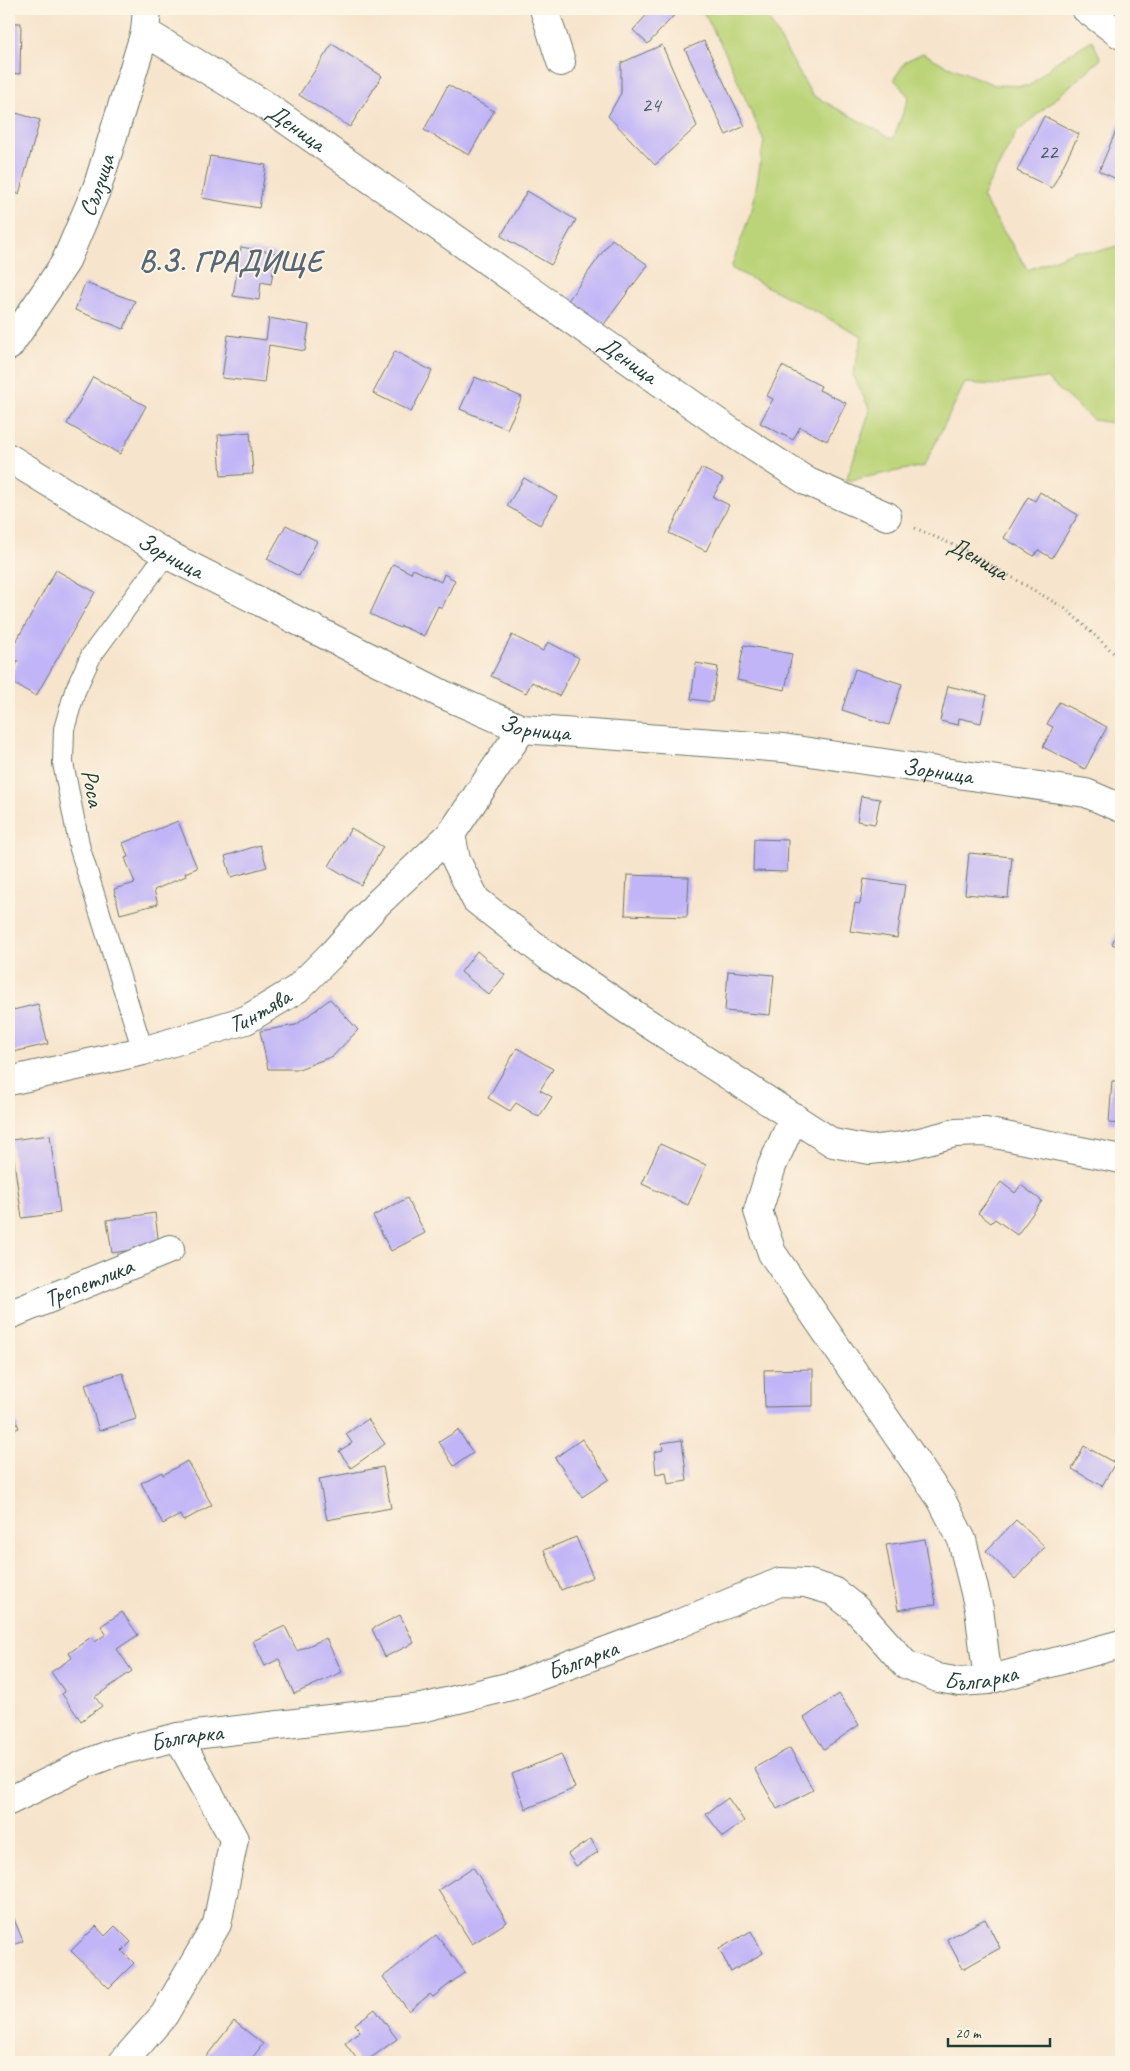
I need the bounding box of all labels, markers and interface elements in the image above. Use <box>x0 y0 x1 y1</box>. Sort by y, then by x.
house number: 24 <box>642 92 663 118</box>
street label: Деница <box>261 96 333 159</box>
house number: 22 <box>1039 139 1059 165</box>
street label: Сълзица <box>72 150 122 221</box>
district label: В.З. ГРАДИЩЕ <box>139 243 326 280</box>
street label: Деница <box>593 329 665 392</box>
street label: Зорница <box>132 525 211 587</box>
street label: Деница <box>943 530 1016 588</box>
street label: Зорница <box>496 706 573 748</box>
street label: Зорница <box>901 751 977 791</box>
street label: Роса <box>75 767 112 810</box>
street label: Тинтява <box>225 980 298 1039</box>
street label: Трепетлика <box>40 1250 139 1314</box>
street label: Българка <box>543 1632 623 1687</box>
street label: Българка <box>942 1657 1022 1697</box>
street label: Българка <box>147 1717 226 1758</box>
scale bar <box>948 2016 1050 2048</box>
text: 20 m <box>955 2024 982 2043</box>

